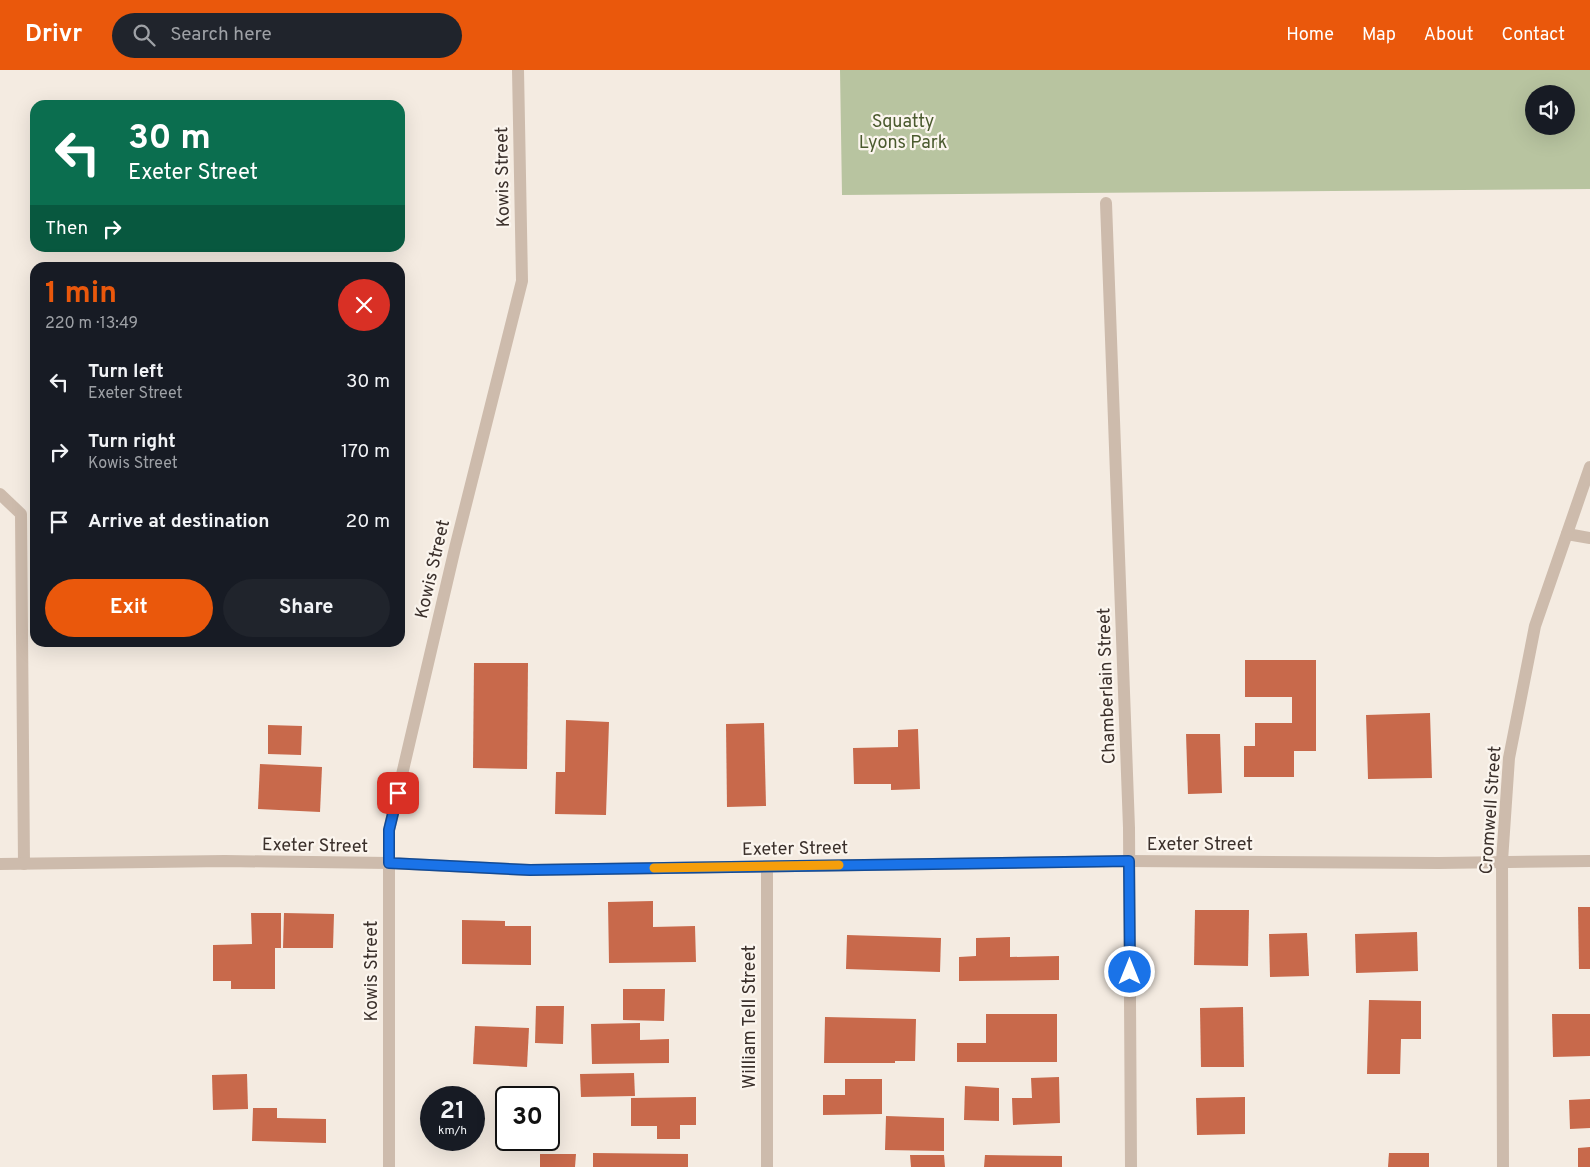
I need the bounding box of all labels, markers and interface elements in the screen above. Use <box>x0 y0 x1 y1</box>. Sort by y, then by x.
search box <box>112 13 462 58</box>
text: Drivr <box>25 20 82 50</box>
icon: search <box>130 21 158 49</box>
text: Search here <box>170 23 272 47</box>
text: Home <box>1286 24 1334 47</box>
text: Map <box>1362 24 1396 47</box>
text: About <box>1424 24 1473 47</box>
text: Contact <box>1501 24 1565 47</box>
map controls <box>1525 85 1575 135</box>
button: sound <box>1525 85 1575 135</box>
park label: Squatty Lyons Park <box>859 111 947 155</box>
text: 30 m <box>128 117 211 161</box>
icon: left <box>45 120 110 185</box>
street label: Kowis Street <box>491 126 516 228</box>
text: Exeter Street <box>128 160 258 187</box>
icon: right <box>98 215 126 243</box>
text: Then <box>45 217 88 241</box>
text: 1 min <box>45 276 117 313</box>
button: close <box>338 279 390 331</box>
text: 220 m · 13:49 <box>45 314 138 334</box>
text: Turn left <box>88 360 164 384</box>
icon: left <box>45 368 73 396</box>
text: 30 m <box>346 370 390 394</box>
text: Exeter Street <box>88 384 183 404</box>
text: Turn right <box>88 430 176 454</box>
icon: right <box>45 438 73 466</box>
text: 170 m <box>341 440 390 464</box>
text: Kowis Street <box>88 454 178 474</box>
icon: arrive <box>45 508 73 536</box>
text: Arrive at destination <box>88 510 269 534</box>
text: 20 m <box>346 510 390 534</box>
street label: Kowis Street <box>411 518 456 621</box>
button: Exit <box>45 579 213 637</box>
button: Share <box>223 579 390 637</box>
street label: Chamberlain Street <box>1093 607 1122 765</box>
street label: Cromwell Street <box>1476 745 1507 875</box>
pin <box>377 772 419 814</box>
icon: arrive <box>384 779 412 807</box>
street label: Exeter Street <box>262 834 368 859</box>
street label: Exeter Street <box>1147 834 1253 857</box>
street label: Exeter Street <box>742 837 848 862</box>
street label: Kowis Street <box>361 921 384 1021</box>
street label: William Tell Street <box>739 945 762 1089</box>
position arrow <box>1103 945 1155 997</box>
speed limit sign: 30 <box>495 1086 560 1151</box>
text: 21 <box>440 1096 465 1128</box>
text: km/h <box>438 1123 467 1139</box>

